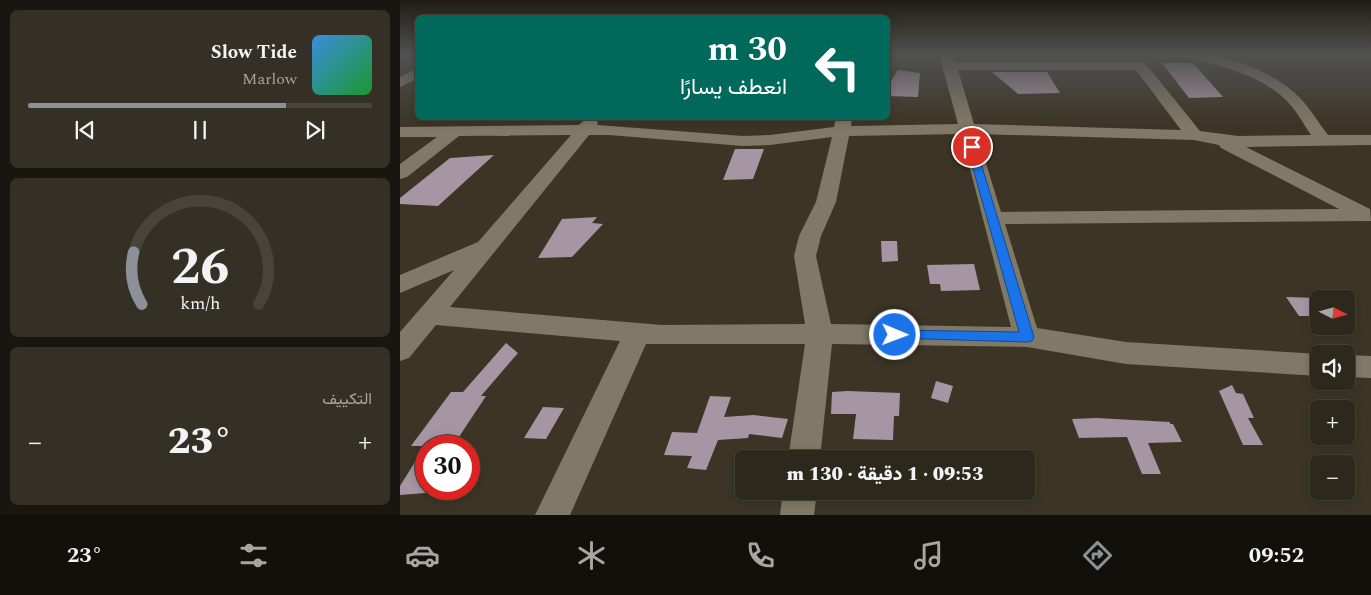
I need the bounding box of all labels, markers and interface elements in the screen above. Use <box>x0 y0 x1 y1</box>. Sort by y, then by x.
text: 30 m <box>707 23 787 76</box>
icon: left <box>805 35 870 100</box>
text: Slow Tide <box>211 38 297 67</box>
text: Marlow <box>242 67 297 91</box>
text: انعطف يسارًا <box>680 71 787 104</box>
icon: previous <box>71 116 99 144</box>
icon: pause <box>186 116 214 144</box>
icon: next <box>301 116 329 144</box>
pin <box>951 126 993 168</box>
icon: arrive <box>958 133 986 161</box>
text: 26 <box>171 228 229 307</box>
text: km/h <box>180 290 220 317</box>
north arrow <box>1310 290 1355 335</box>
map controls <box>1310 290 1355 500</box>
position arrow <box>868 308 920 360</box>
button: sound <box>1310 345 1355 390</box>
text: التكييف <box>322 387 372 411</box>
button: + <box>1310 400 1355 445</box>
text: 23° <box>168 413 232 471</box>
text: − <box>28 421 42 464</box>
text: + <box>358 421 372 464</box>
speed limit sign: 30 <box>415 435 480 500</box>
button: − <box>1310 455 1355 500</box>
text: 09:53 · 1 دقيقة · 130 m <box>786 460 984 489</box>
icon: filters <box>236 538 271 573</box>
icon: car <box>405 538 440 573</box>
icon: climate <box>574 538 609 573</box>
icon: phone <box>743 538 778 573</box>
icon: music <box>911 538 946 573</box>
icon: directions <box>1080 538 1115 573</box>
text: 23° <box>67 539 103 572</box>
text: 09:52 <box>1249 539 1304 572</box>

